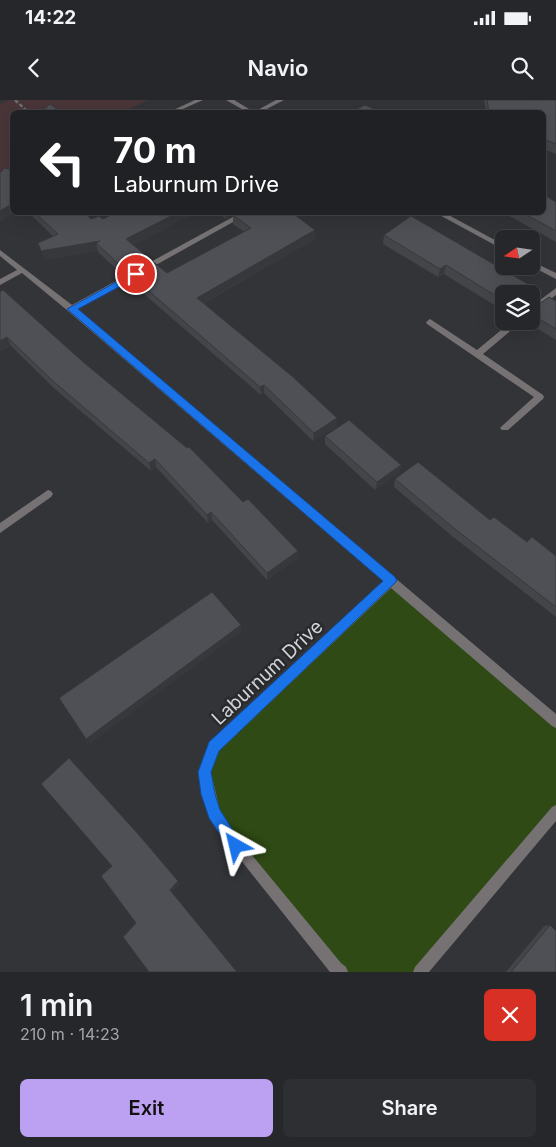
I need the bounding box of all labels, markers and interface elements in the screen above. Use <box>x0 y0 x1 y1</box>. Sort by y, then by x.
text: 14:22 <box>25 6 76 29</box>
icon: back <box>20 54 48 82</box>
icon: search <box>508 54 536 82</box>
text: Navio <box>247 55 309 81</box>
text: 70 m <box>113 129 197 171</box>
icon: left <box>30 130 95 195</box>
text: Laburnum Drive <box>113 171 279 197</box>
north arrow <box>495 230 540 275</box>
map controls <box>495 230 540 330</box>
pin <box>115 253 157 295</box>
icon: arrive <box>122 260 150 288</box>
button: layers <box>495 285 540 330</box>
street label: Laburnum Drive <box>207 615 328 730</box>
position arrow <box>209 819 261 871</box>
text: 1 min <box>20 987 93 1023</box>
button: close <box>484 989 536 1041</box>
text: 210 m · 14:23 <box>20 1024 120 1044</box>
button: Exit <box>20 1079 273 1137</box>
button: Share <box>283 1079 536 1137</box>

